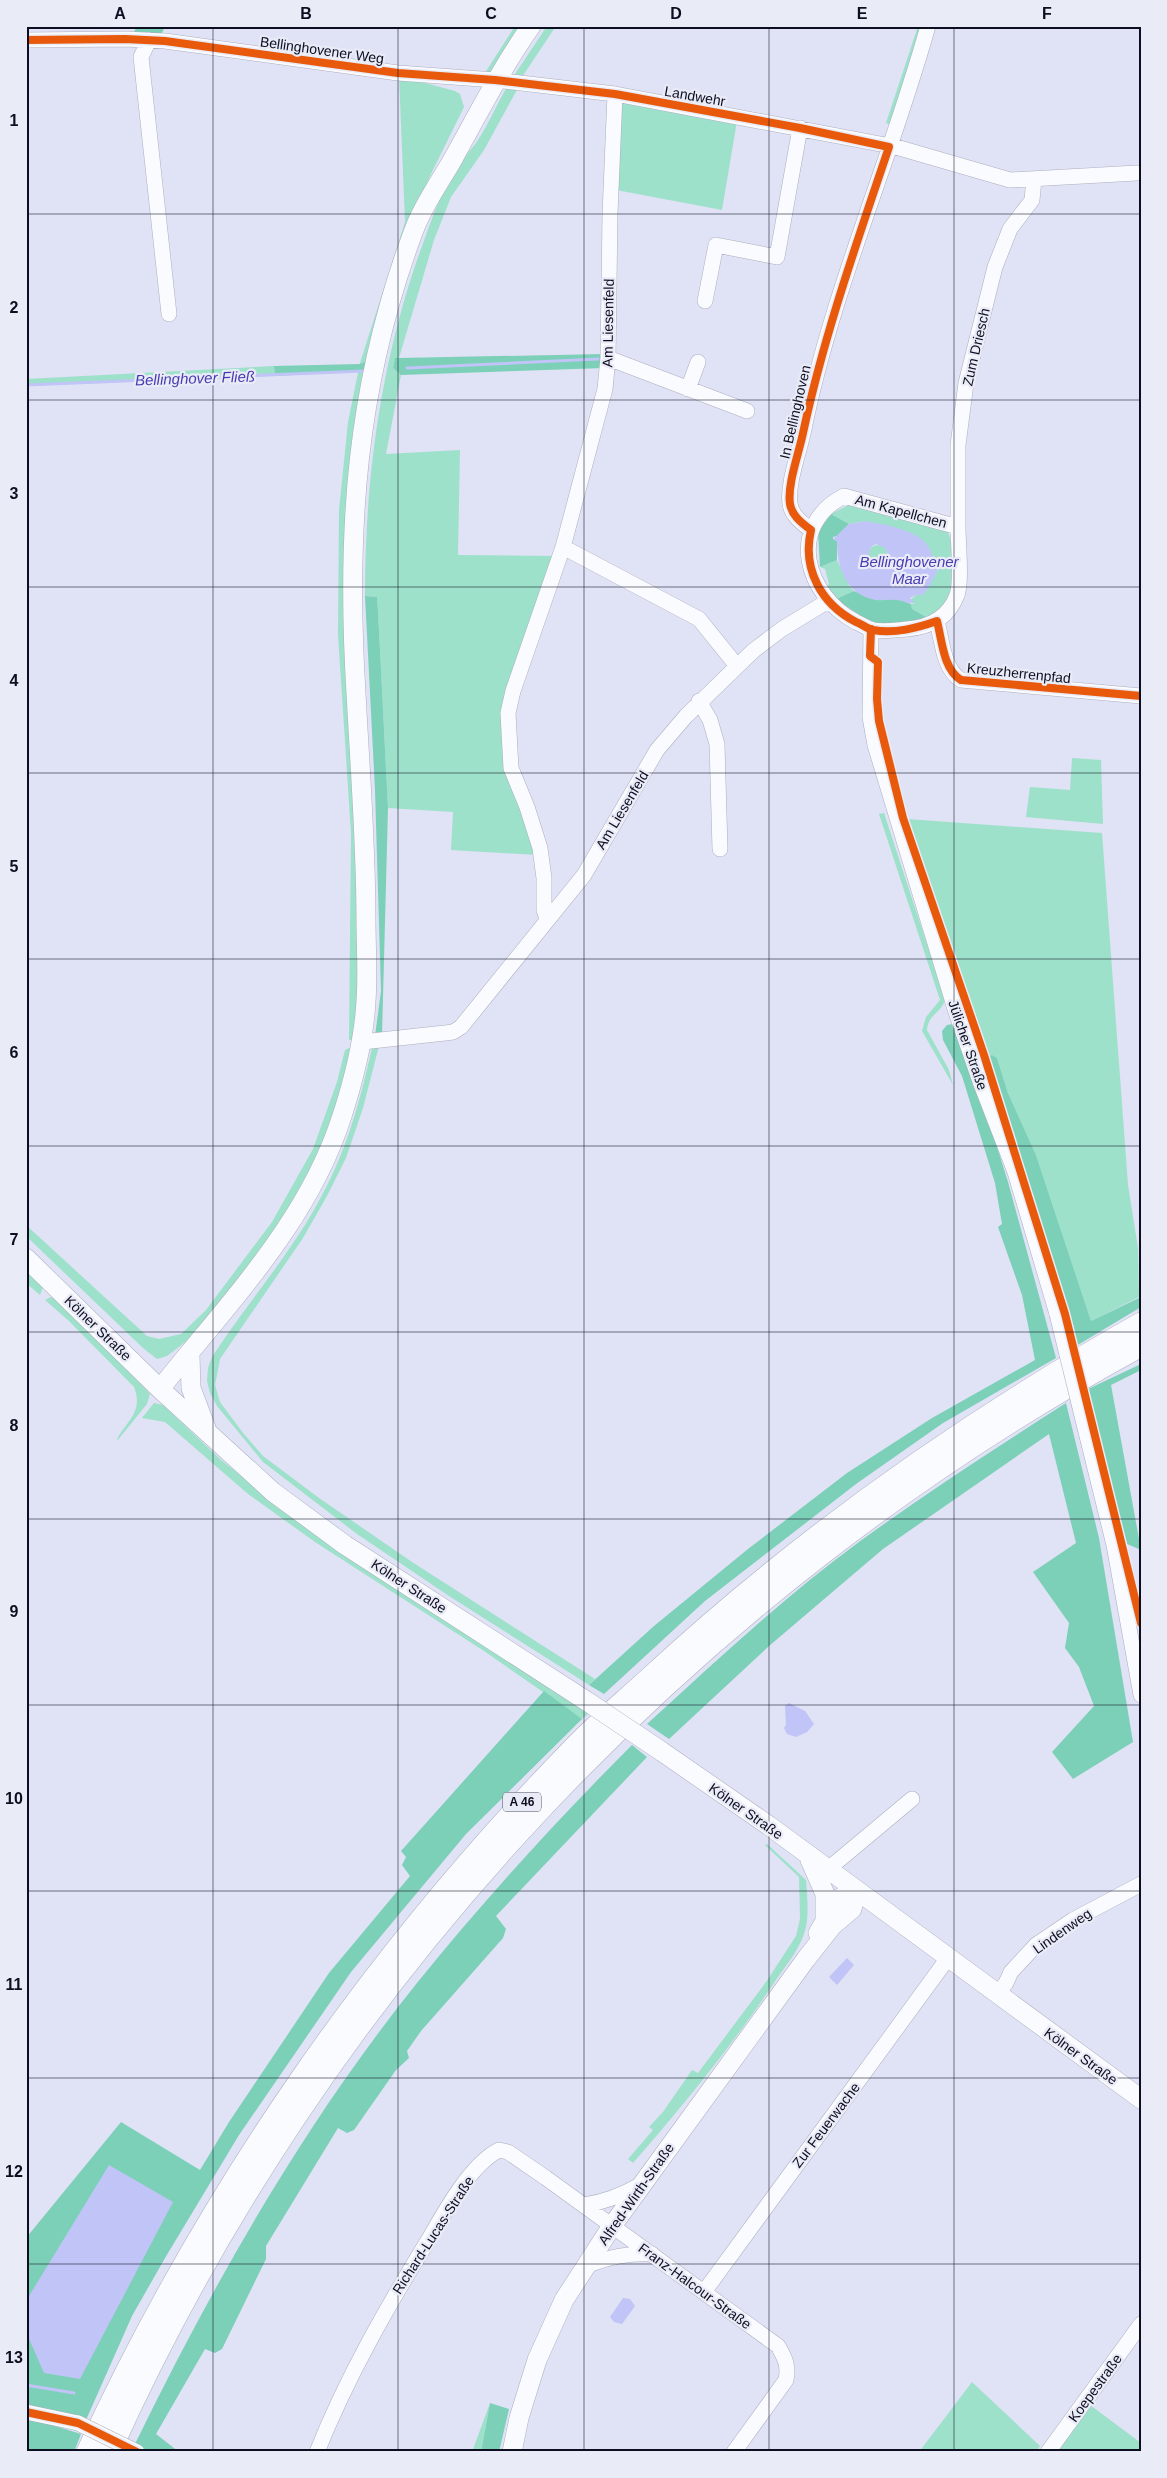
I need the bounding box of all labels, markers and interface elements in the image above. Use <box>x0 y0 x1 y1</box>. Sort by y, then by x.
text: A <box>114 5 126 22</box>
text: B <box>300 5 312 22</box>
text: C <box>485 5 497 22</box>
text: D <box>670 5 682 22</box>
text: E <box>857 5 868 22</box>
text: F <box>1042 5 1052 22</box>
street label: Bellinghovener Weg <box>259 33 385 67</box>
street label: Landwehr <box>663 83 727 109</box>
text: 1 <box>10 112 19 129</box>
street label: Am Liesenfeld <box>599 279 617 367</box>
text: 2 <box>10 299 19 316</box>
street label: Zum Driesch <box>959 307 993 387</box>
street label: In Bellinghoven <box>776 364 814 460</box>
water label: Bellinghover Fließ <box>135 367 255 389</box>
text: 3 <box>10 485 19 502</box>
street label: Am Kapellchen <box>853 491 949 531</box>
water label: Bellinghovener Maar <box>859 553 960 587</box>
street label: Kreuzherrenpfad <box>966 660 1072 686</box>
text: 4 <box>10 672 19 689</box>
street label: Am Liesenfeld <box>592 768 652 852</box>
text: 5 <box>10 858 19 875</box>
street label: Jülicher Straße <box>945 998 991 1092</box>
text: 6 <box>10 1044 19 1061</box>
text: 7 <box>10 1231 19 1248</box>
street label: Kölner Straße <box>61 1292 135 1364</box>
text: 8 <box>10 1417 19 1434</box>
street label: Kölner Straße <box>368 1556 450 1616</box>
text: 9 <box>10 1603 19 1620</box>
street label: Kölner Straße <box>706 1780 786 1842</box>
text: 10 <box>5 1790 23 1807</box>
road number: A 46 <box>503 1792 541 1811</box>
street label: Lindenweg <box>1030 1905 1094 1957</box>
text: 11 <box>6 1976 23 1993</box>
street label: Kölner Straße <box>1041 2024 1121 2088</box>
street label: Zur Feuerwache <box>789 2079 863 2171</box>
street label: Alfred-Wirth-Straße <box>595 2140 677 2248</box>
text: 12 <box>5 2163 23 2180</box>
street label: Richard-Lucas-Straße <box>389 2173 477 2297</box>
street label: Franz-Halcour-Straße <box>636 2240 755 2332</box>
text: 13 <box>5 2349 23 2366</box>
street label: Koepestraße <box>1065 2351 1125 2425</box>

